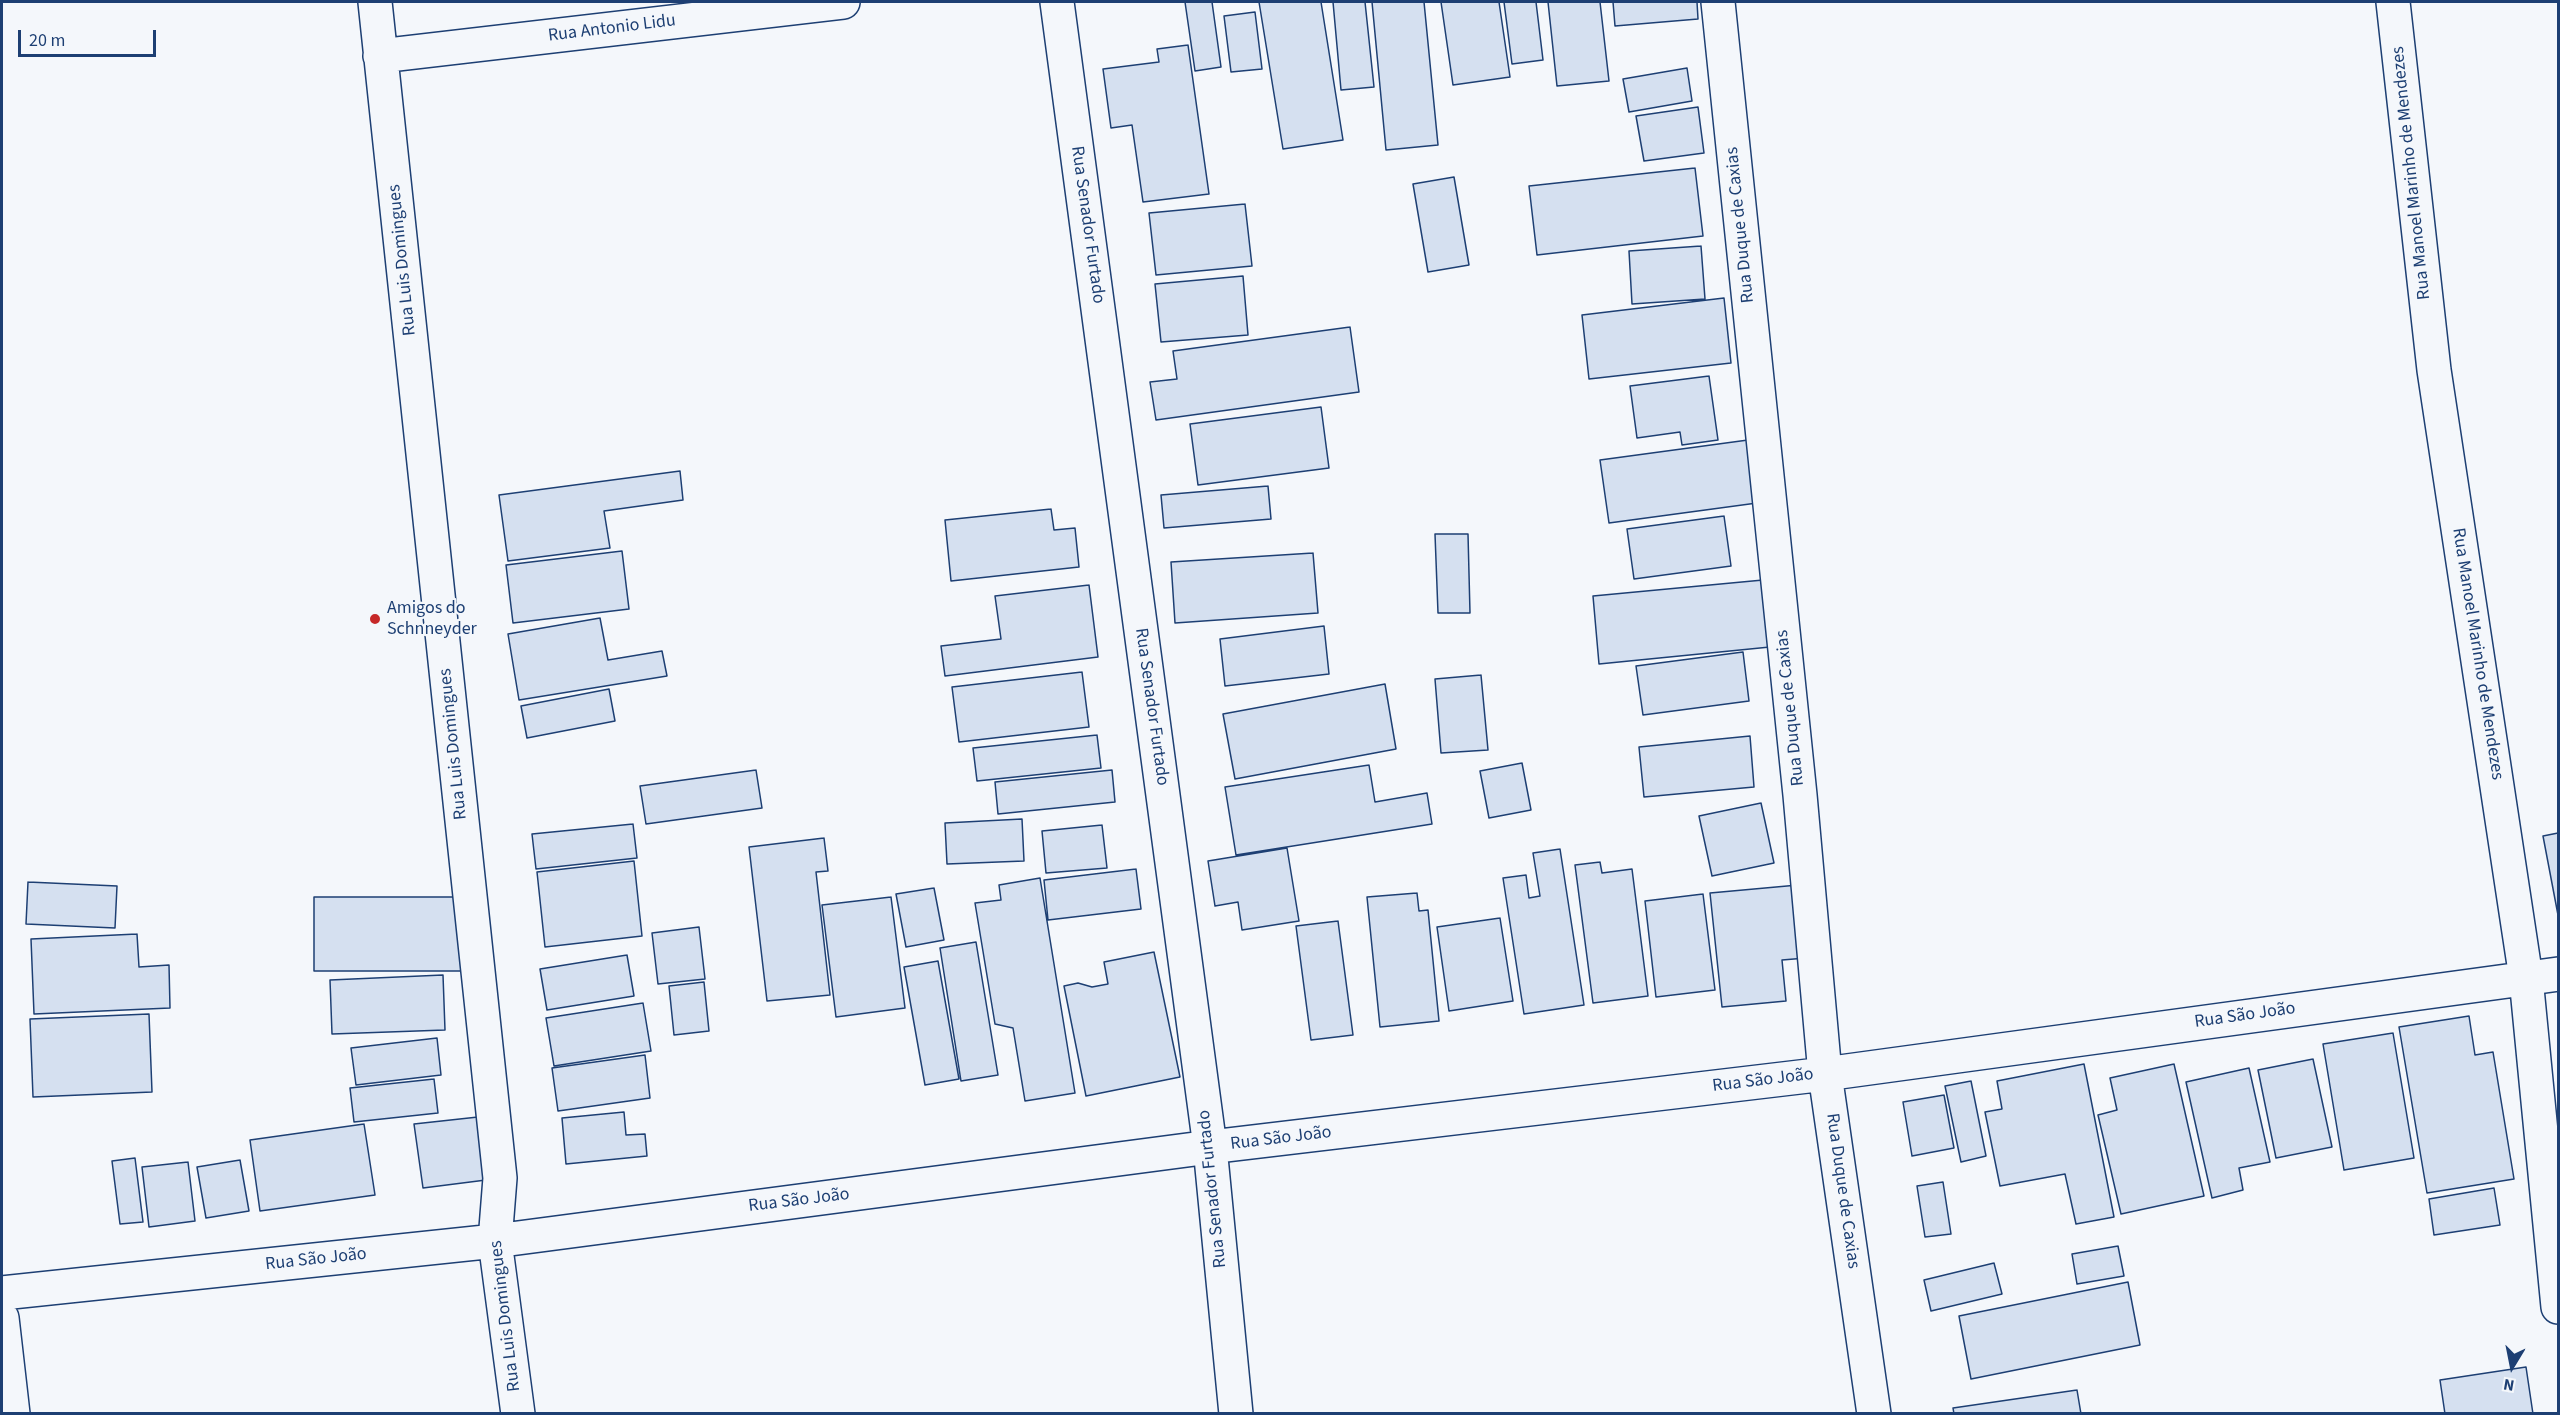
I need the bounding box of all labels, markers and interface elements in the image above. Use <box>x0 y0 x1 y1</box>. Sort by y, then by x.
street label: Rua Antonio Lidu <box>547 10 677 48</box>
scale bar <box>21 18 159 56</box>
text: 20 m <box>29 28 65 53</box>
street label: Rua Manoel Marinho de Mendezes <box>2388 45 2436 301</box>
street label: Rua Senador Furtado <box>1065 145 1109 305</box>
street label: Rua Duque de Caxias <box>1722 146 1760 304</box>
street label: Rua Luis Domingues <box>384 183 422 337</box>
street label: Rua Manoel Marinho de Mendezes <box>2446 527 2508 781</box>
place label: Amigos do Schnneyder <box>387 598 477 640</box>
marker: Amigos do Schnneyder <box>368 612 382 626</box>
street label: Rua Senador Furtado <box>1129 627 1173 787</box>
street label: Rua Duque de Caxias <box>1772 629 1810 787</box>
street label: Rua Luis Domingues <box>435 667 473 821</box>
street label: Rua São João <box>2193 998 2297 1034</box>
street label: Rua São João <box>1711 1064 1815 1098</box>
street label: Rua Senador Furtado <box>1194 1109 1232 1269</box>
street label: Rua Duque de Caxias <box>1820 1112 1864 1270</box>
street label: Rua São João <box>1229 1122 1333 1156</box>
street label: Rua São João <box>747 1184 851 1218</box>
street label: Rua Luis Domingues <box>486 1239 526 1393</box>
street label: Rua São João <box>264 1244 368 1276</box>
north arrow <box>2482 1337 2542 1397</box>
text: N <box>2502 1373 2516 1396</box>

